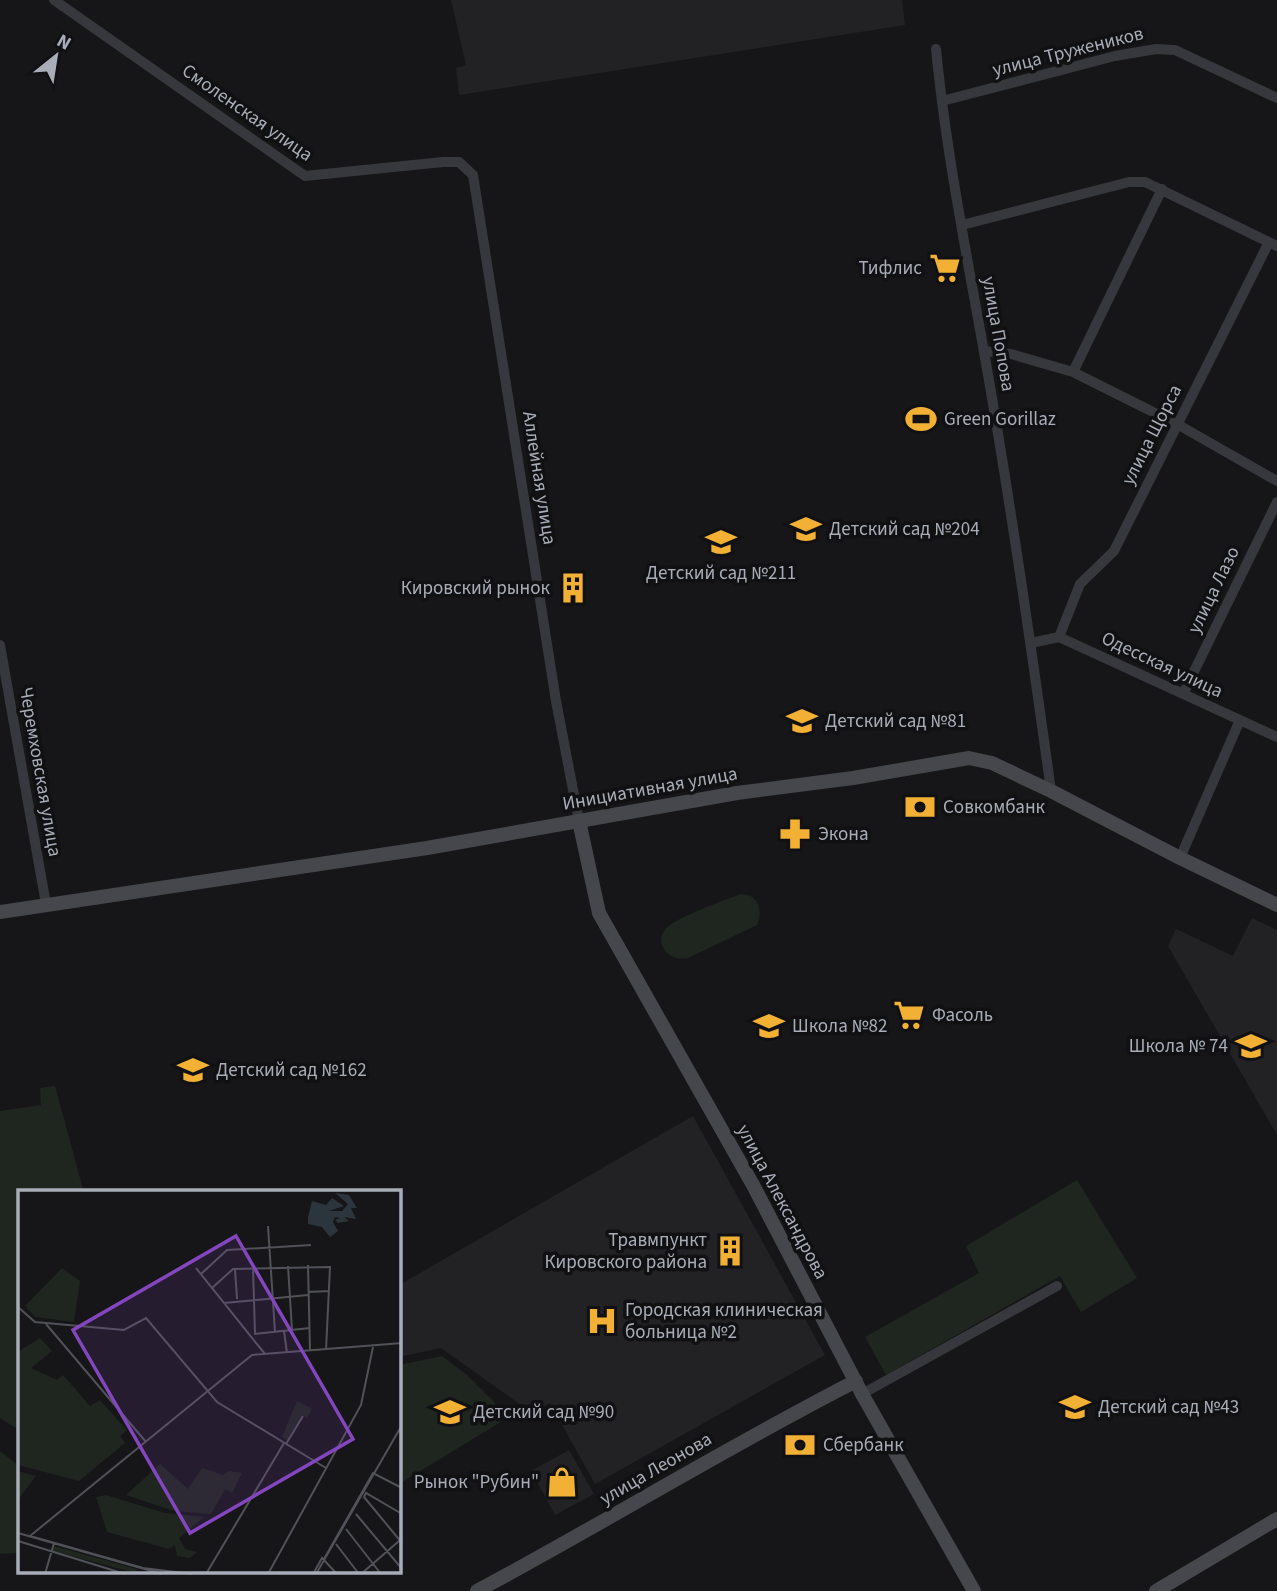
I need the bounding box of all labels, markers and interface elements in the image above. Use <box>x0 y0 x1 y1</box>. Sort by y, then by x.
street label: улица Тружеников <box>990 20 1146 84</box>
north arrow <box>21 21 91 91</box>
text: N <box>52 28 76 57</box>
street label: Смоленская улица <box>176 58 318 168</box>
supermarket icon: Тифлис <box>928 251 962 285</box>
place label: Тифлис <box>859 255 922 282</box>
street label: улица Попова <box>975 274 1021 394</box>
street label: улица Щорса <box>1115 380 1189 490</box>
sports icon: Green Gorillaz <box>904 402 938 436</box>
place label: Green Gorillaz <box>944 406 1056 433</box>
street label: Аллейная улица <box>515 409 563 547</box>
school or university icon: Детский сад №204 <box>789 512 823 546</box>
place label: Детский сад №204 <box>829 516 980 543</box>
school or university icon: Детский сад №211 <box>704 525 738 559</box>
street label: улица Лазо <box>1181 542 1247 638</box>
place label: Детский сад №211 <box>646 560 796 587</box>
building icon: Кировский рынок <box>556 571 590 605</box>
place label: Кировский рынок <box>401 575 551 602</box>
street label: Одесская улица <box>1097 625 1227 705</box>
street label: Черемховская улица <box>12 685 68 859</box>
school or university icon: Детский сад №81 <box>785 704 819 738</box>
place label: Детский сад №81 <box>825 708 966 735</box>
street label: Инициативная улица <box>560 760 740 818</box>
bank icon: Совкомбанк <box>903 790 937 824</box>
place label: Совкомбанк <box>943 794 1046 821</box>
pharmacy icon: Экона <box>778 817 812 851</box>
place label: Экона <box>818 821 868 848</box>
supermarket icon: Фасоль <box>892 998 926 1032</box>
place label: Фасоль <box>932 1002 993 1029</box>
school or university icon: Школа №82 <box>752 1009 786 1043</box>
place label: Школа №82 <box>792 1013 887 1040</box>
school or university icon: Школа № 74 <box>1234 1029 1268 1063</box>
place label: Школа № 74 <box>1129 1033 1228 1060</box>
school or university icon: Детский сад №162 <box>176 1053 210 1087</box>
place label: Детский сад №162 <box>216 1057 367 1084</box>
street label: улица Александрова <box>730 1120 834 1284</box>
inset map <box>18 1190 401 1574</box>
place label: Травмпункт Кировского района <box>544 1227 707 1276</box>
building icon: Травмпункт Кировского района <box>713 1234 747 1268</box>
place label: Городская клиническая больница №2 <box>625 1297 823 1346</box>
hospital icon: Городская клиническая больница №2 <box>585 1304 619 1338</box>
school or university icon: Детский сад №43 <box>1058 1390 1092 1424</box>
place label: Детский сад №43 <box>1098 1394 1239 1421</box>
school or university icon: Детский сад №90 <box>433 1395 467 1429</box>
place label: Детский сад №90 <box>473 1399 614 1426</box>
street label: улица Леонова <box>595 1426 717 1512</box>
bank icon: Сбербанк <box>783 1428 817 1462</box>
place label: Сбербанк <box>823 1432 904 1459</box>
shop icon: Рынок "Рубин" <box>545 1465 579 1499</box>
place label: Рынок "Рубин" <box>414 1469 539 1496</box>

